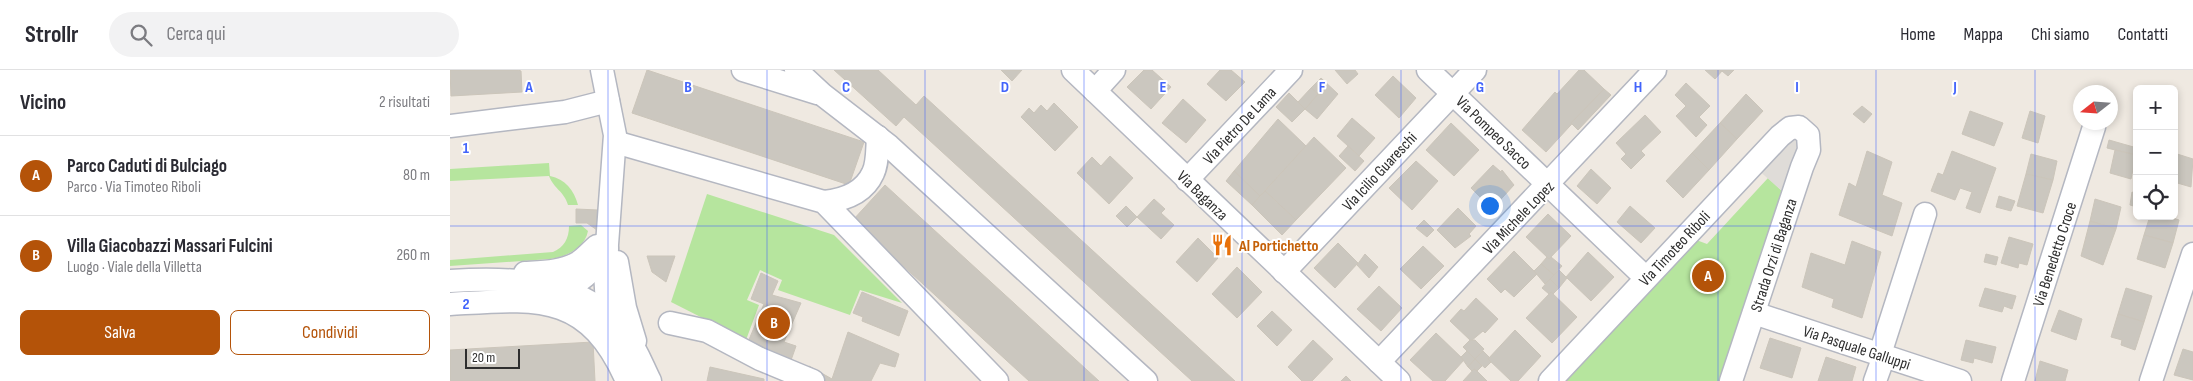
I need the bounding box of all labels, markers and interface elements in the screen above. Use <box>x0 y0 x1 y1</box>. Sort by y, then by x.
search box <box>109 12 459 57</box>
text: Strollr <box>25 20 79 49</box>
icon: search <box>127 21 155 49</box>
text: Cerca qui <box>167 23 225 46</box>
text: Home <box>1900 24 1936 45</box>
text: Mappa <box>1964 24 2003 45</box>
text: Chi siamo <box>2031 24 2089 45</box>
text: Contatti <box>2117 24 2168 45</box>
text: A <box>524 78 533 97</box>
text: B <box>684 78 692 97</box>
text: C <box>842 78 850 97</box>
text: D <box>1001 78 1009 97</box>
text: E <box>1160 78 1167 97</box>
text: F <box>1319 78 1326 97</box>
text: G <box>1476 78 1484 97</box>
text: H <box>1634 78 1642 97</box>
text: I <box>1795 78 1799 97</box>
text: J <box>1952 78 1957 97</box>
street label: Via Pietro De Lama <box>1199 83 1281 169</box>
north arrow <box>2073 85 2118 130</box>
map controls <box>2133 85 2178 220</box>
button: + <box>2133 85 2178 130</box>
text: Vicino <box>20 90 66 115</box>
text: 2 risultati <box>379 93 430 112</box>
street label: Via Pompeo Sacco <box>1451 93 1534 174</box>
street label: Via Icilio Guareschi <box>1339 129 1421 215</box>
button: − <box>2133 130 2178 175</box>
text: 1 <box>463 139 470 158</box>
text: Parco Caduti di Bulciago <box>67 155 227 178</box>
text: A <box>32 166 40 185</box>
text: 80 m <box>403 166 430 185</box>
street label: Via Baganza <box>1173 167 1231 225</box>
button: locate <box>2133 175 2178 220</box>
street label: Via Michele Lopez <box>1480 177 1559 259</box>
text: Parco · Via Timoteo Riboli <box>67 178 201 197</box>
your location <box>1477 193 1503 219</box>
street label: Strada Orzi di Baganza <box>1747 196 1802 314</box>
street label: Via Benedetto Croce <box>2030 200 2081 309</box>
street label: Via Timoteo Riboli <box>1636 208 1715 290</box>
restaurant icon: Al Portichetto <box>1209 232 1235 258</box>
text: Villa Giacobazzi Massari Fulcini <box>67 235 273 258</box>
place label: Al Portichetto <box>1238 237 1319 256</box>
text: B <box>32 246 40 265</box>
text: 260 m <box>396 246 430 265</box>
pin: A <box>1692 257 1724 295</box>
text: Luogo · Viale della Villetta <box>67 258 202 277</box>
text: 2 <box>462 295 470 314</box>
pin: B <box>758 304 790 342</box>
button: Salva <box>20 310 220 355</box>
button: Condividi <box>230 310 430 355</box>
street label: Via Pasquale Galluppi <box>1800 322 1913 375</box>
scale bar <box>465 346 520 369</box>
text: 20 m <box>472 349 495 366</box>

